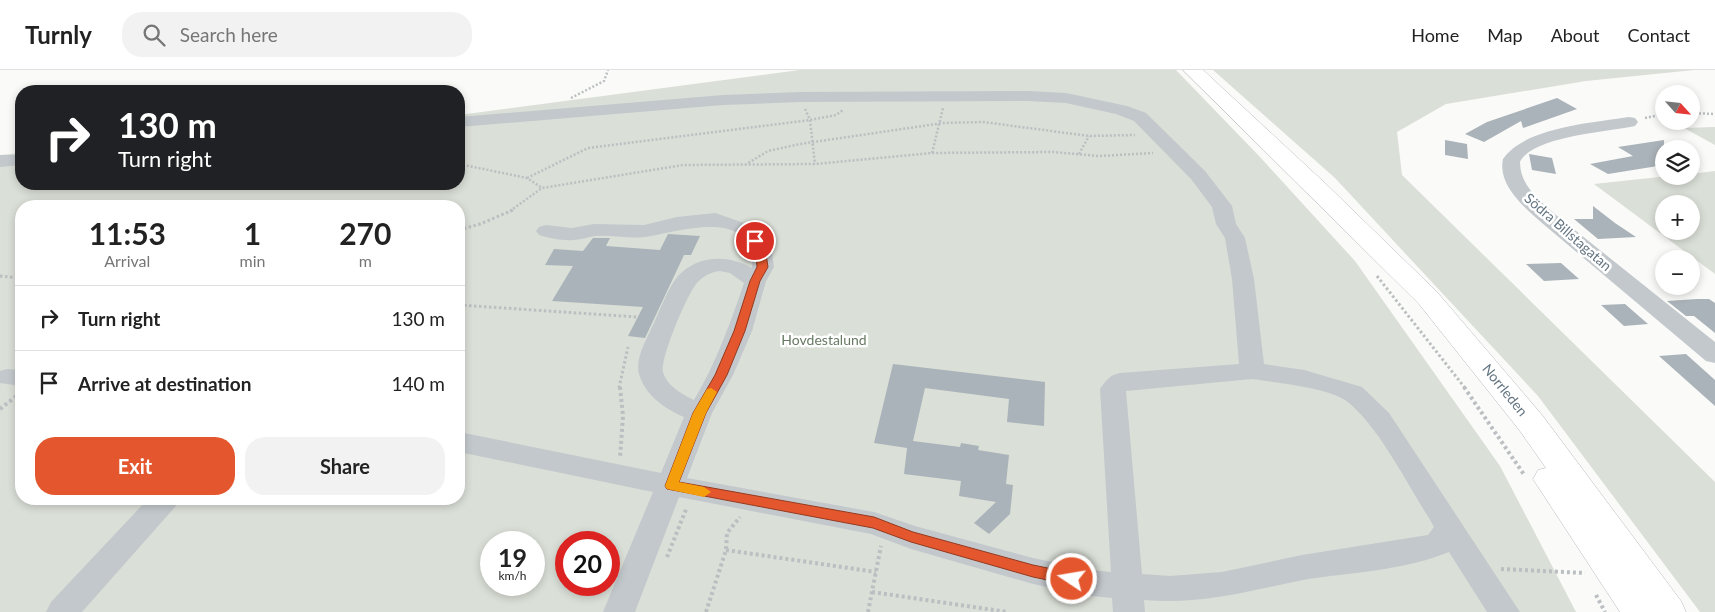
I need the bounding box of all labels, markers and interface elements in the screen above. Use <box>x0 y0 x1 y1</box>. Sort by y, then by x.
search box <box>122 12 472 57</box>
text: Turnly <box>25 20 92 49</box>
icon: search <box>140 21 168 49</box>
text: Search here <box>180 23 278 46</box>
text: Home <box>1411 24 1459 46</box>
text: Map <box>1487 24 1523 46</box>
text: About <box>1551 24 1600 46</box>
text: Contact <box>1628 24 1690 46</box>
north arrow <box>1655 85 1700 130</box>
map controls <box>1655 85 1700 295</box>
text: 130 m <box>118 103 217 145</box>
icon: right <box>35 105 100 170</box>
button: layers <box>1655 140 1700 185</box>
text: Turn right <box>118 145 212 172</box>
street label: Södra Billstagatan <box>1521 189 1615 274</box>
button: + <box>1655 195 1700 240</box>
text: 11:53 <box>89 215 166 251</box>
text: 1 <box>244 215 261 251</box>
text: 270 <box>339 215 391 251</box>
pin <box>734 220 776 262</box>
icon: arrive <box>741 227 769 255</box>
button: − <box>1655 250 1700 295</box>
text: Arrival <box>104 251 150 270</box>
text: min <box>240 251 266 270</box>
text: m <box>359 251 372 270</box>
icon: right <box>35 304 63 332</box>
text: Turn right <box>78 307 160 330</box>
text: 130 m <box>391 307 445 330</box>
park label: Hovdestalund <box>781 331 867 348</box>
street label: Norrleden <box>1479 360 1532 419</box>
icon: arrive <box>35 369 63 397</box>
text: Arrive at destination <box>78 372 251 395</box>
text: 140 m <box>391 372 445 395</box>
button: Exit <box>35 437 235 495</box>
button: Share <box>245 437 445 495</box>
speed limit sign: 20 <box>555 531 620 596</box>
text: 19 <box>498 542 527 572</box>
position arrow <box>1045 552 1097 604</box>
text: km/h <box>498 568 527 583</box>

